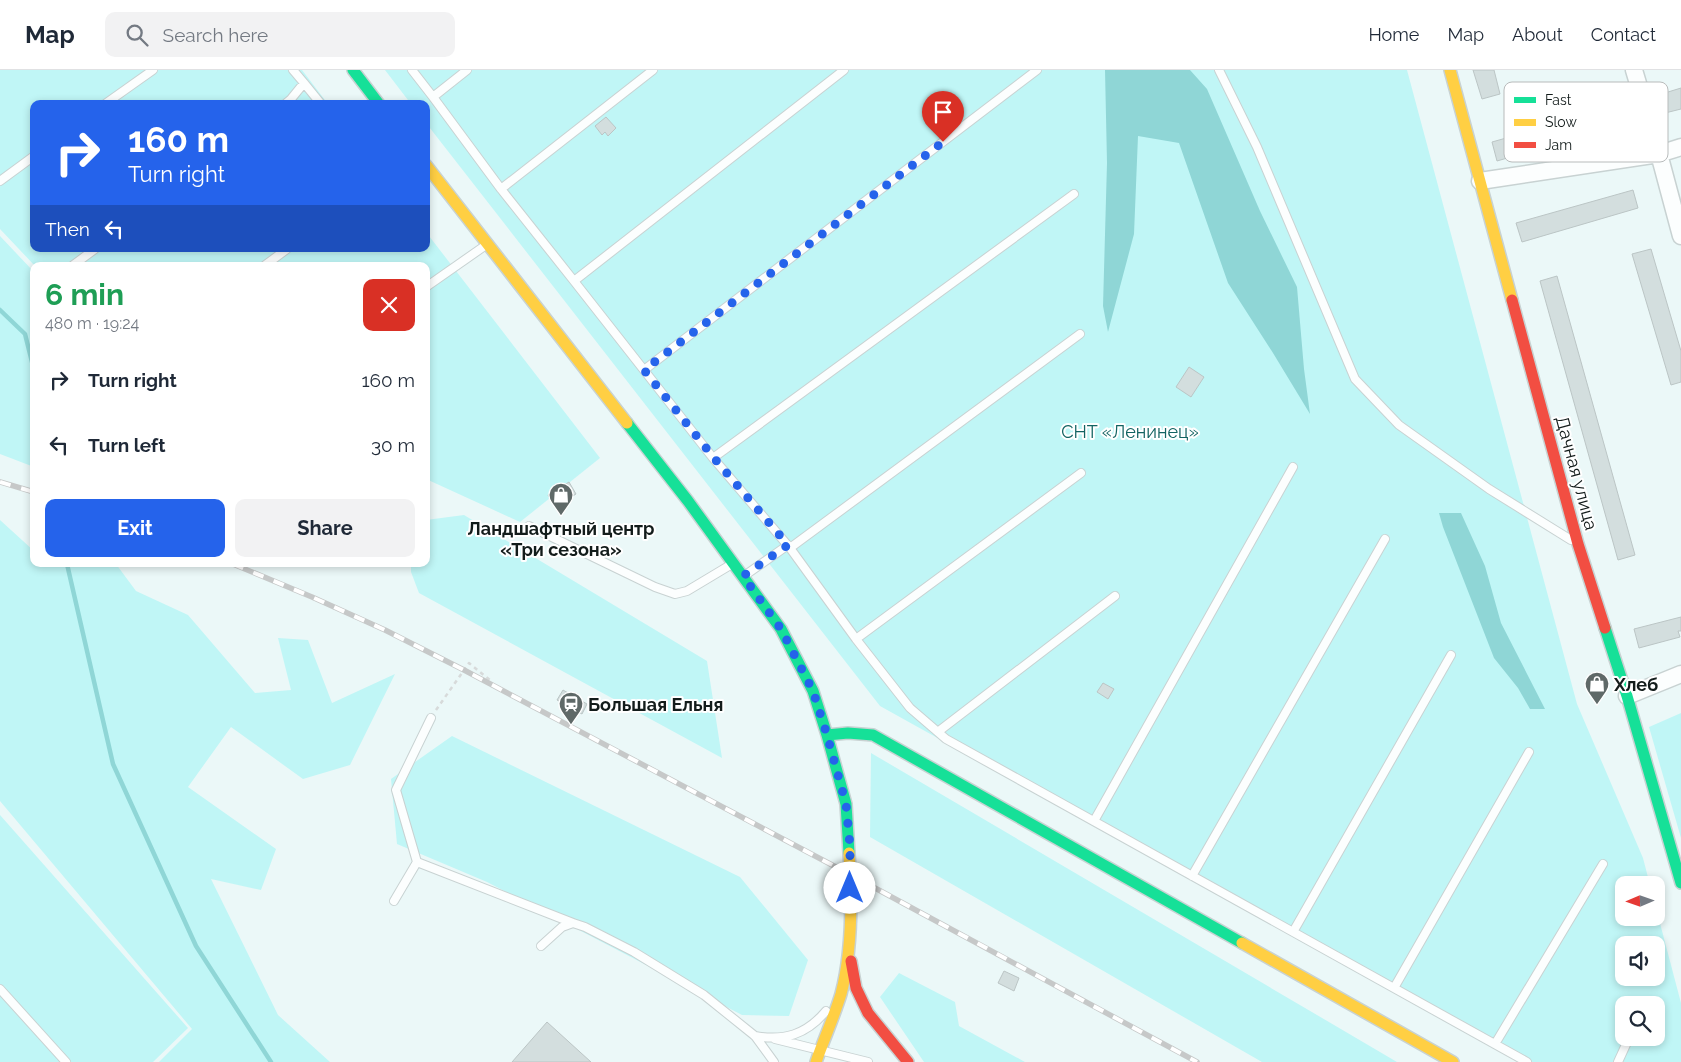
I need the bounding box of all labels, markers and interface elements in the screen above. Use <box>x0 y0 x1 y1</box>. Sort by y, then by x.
search box <box>105 12 455 57</box>
text: Map <box>25 20 75 49</box>
icon: search <box>123 21 151 49</box>
text: Search here <box>163 24 268 46</box>
text: Home <box>1368 24 1419 45</box>
text: Map <box>1447 24 1484 45</box>
text: About <box>1512 24 1563 45</box>
text: Contact <box>1591 24 1656 45</box>
legend <box>1504 82 1668 162</box>
pin <box>922 91 964 142</box>
text: Fast <box>1545 92 1572 108</box>
icon: arrive <box>929 98 957 126</box>
text: Slow <box>1545 114 1577 130</box>
text: 160 m <box>128 119 229 160</box>
icon: right <box>45 120 110 185</box>
text: Jam <box>1545 137 1572 153</box>
text: Turn right <box>128 161 225 187</box>
icon: left <box>100 215 128 243</box>
text: Then <box>45 218 90 240</box>
text: 6 min <box>45 277 124 312</box>
button: close <box>363 279 415 331</box>
text: 480 m · 19:24 <box>45 314 139 333</box>
icon: right <box>45 366 73 394</box>
text: Turn right <box>88 369 177 391</box>
text: 160 m <box>361 369 415 391</box>
street label: Дачная улица <box>1552 414 1602 532</box>
park label: СНТ «Ленинец» <box>1061 421 1199 442</box>
icon: left <box>45 431 73 459</box>
text: Turn left <box>88 434 165 456</box>
text: 30 m <box>371 434 415 456</box>
shop icon: Ландшафтный центр «Три сезона» <box>548 482 574 516</box>
button: Exit <box>45 499 225 557</box>
button: Share <box>235 499 415 557</box>
place label: Ландшафтный центр «Три сезона» <box>468 518 654 560</box>
shop icon: Хлеб <box>1584 671 1610 705</box>
place label: Хлеб <box>1613 674 1658 695</box>
station icon: Большая Ельня <box>558 691 584 725</box>
place label: Большая Ельня <box>588 694 723 715</box>
position arrow <box>823 861 875 913</box>
north arrow <box>1615 876 1665 926</box>
map controls <box>1615 876 1665 1046</box>
button: sound <box>1615 936 1665 986</box>
button: search <box>1615 996 1665 1046</box>

